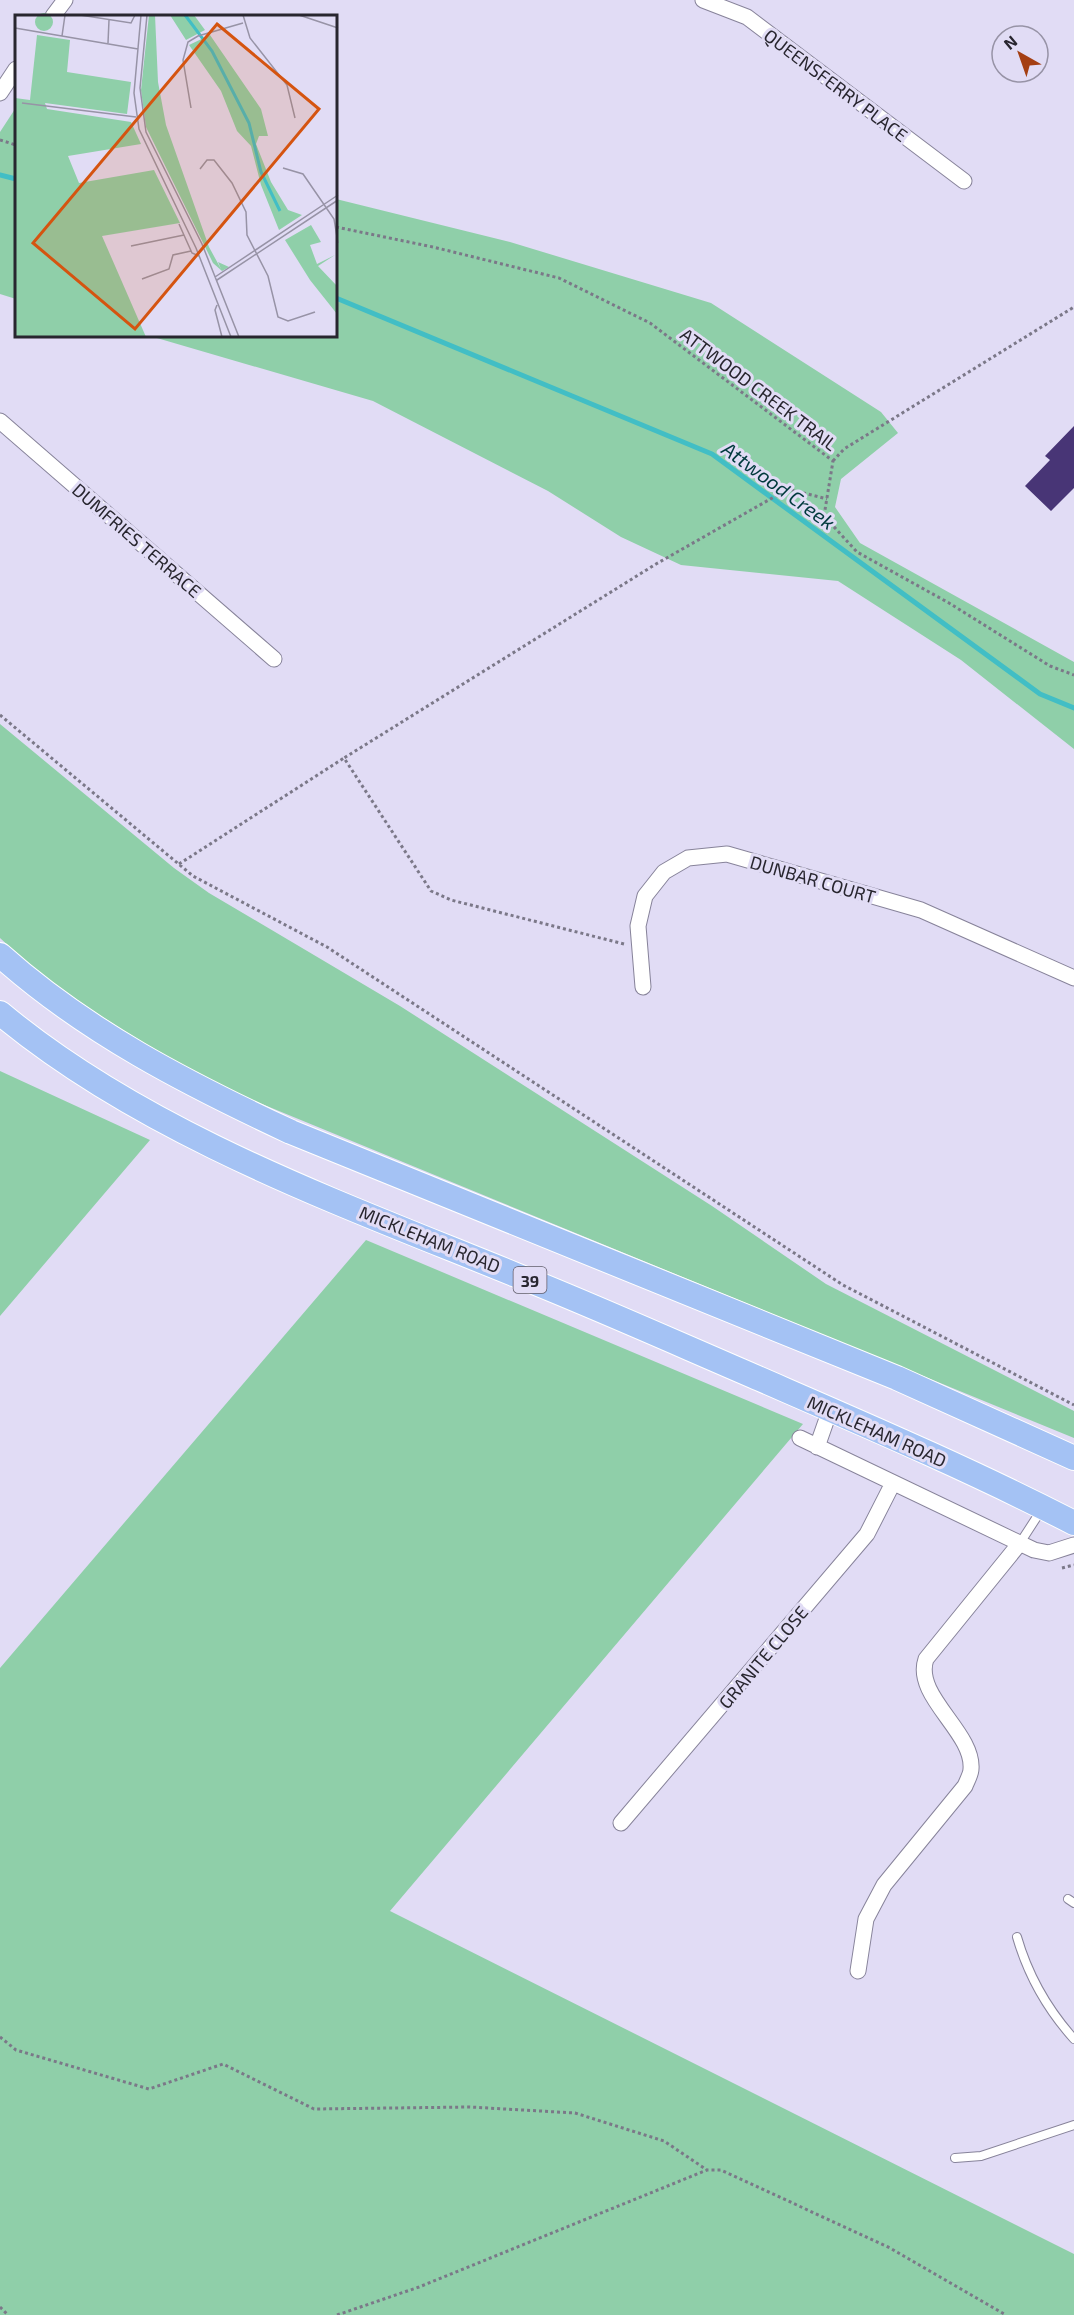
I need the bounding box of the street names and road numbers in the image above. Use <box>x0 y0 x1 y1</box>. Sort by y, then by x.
street label: QUEENSFERRY PLACE <box>760 24 912 146</box>
street label: ATTWOOD CREEK TRAIL <box>676 323 842 455</box>
street label: DUMFRIES TERRACE <box>68 478 206 602</box>
street label: DUNBAR COURT <box>748 851 879 908</box>
street label: MICKLEHAM ROAD <box>356 1201 504 1277</box>
road number: 39 <box>514 1267 546 1293</box>
street label: MICKLEHAM ROAD <box>804 1390 950 1472</box>
street label: GRANITE CLOSE <box>714 1601 812 1713</box>

